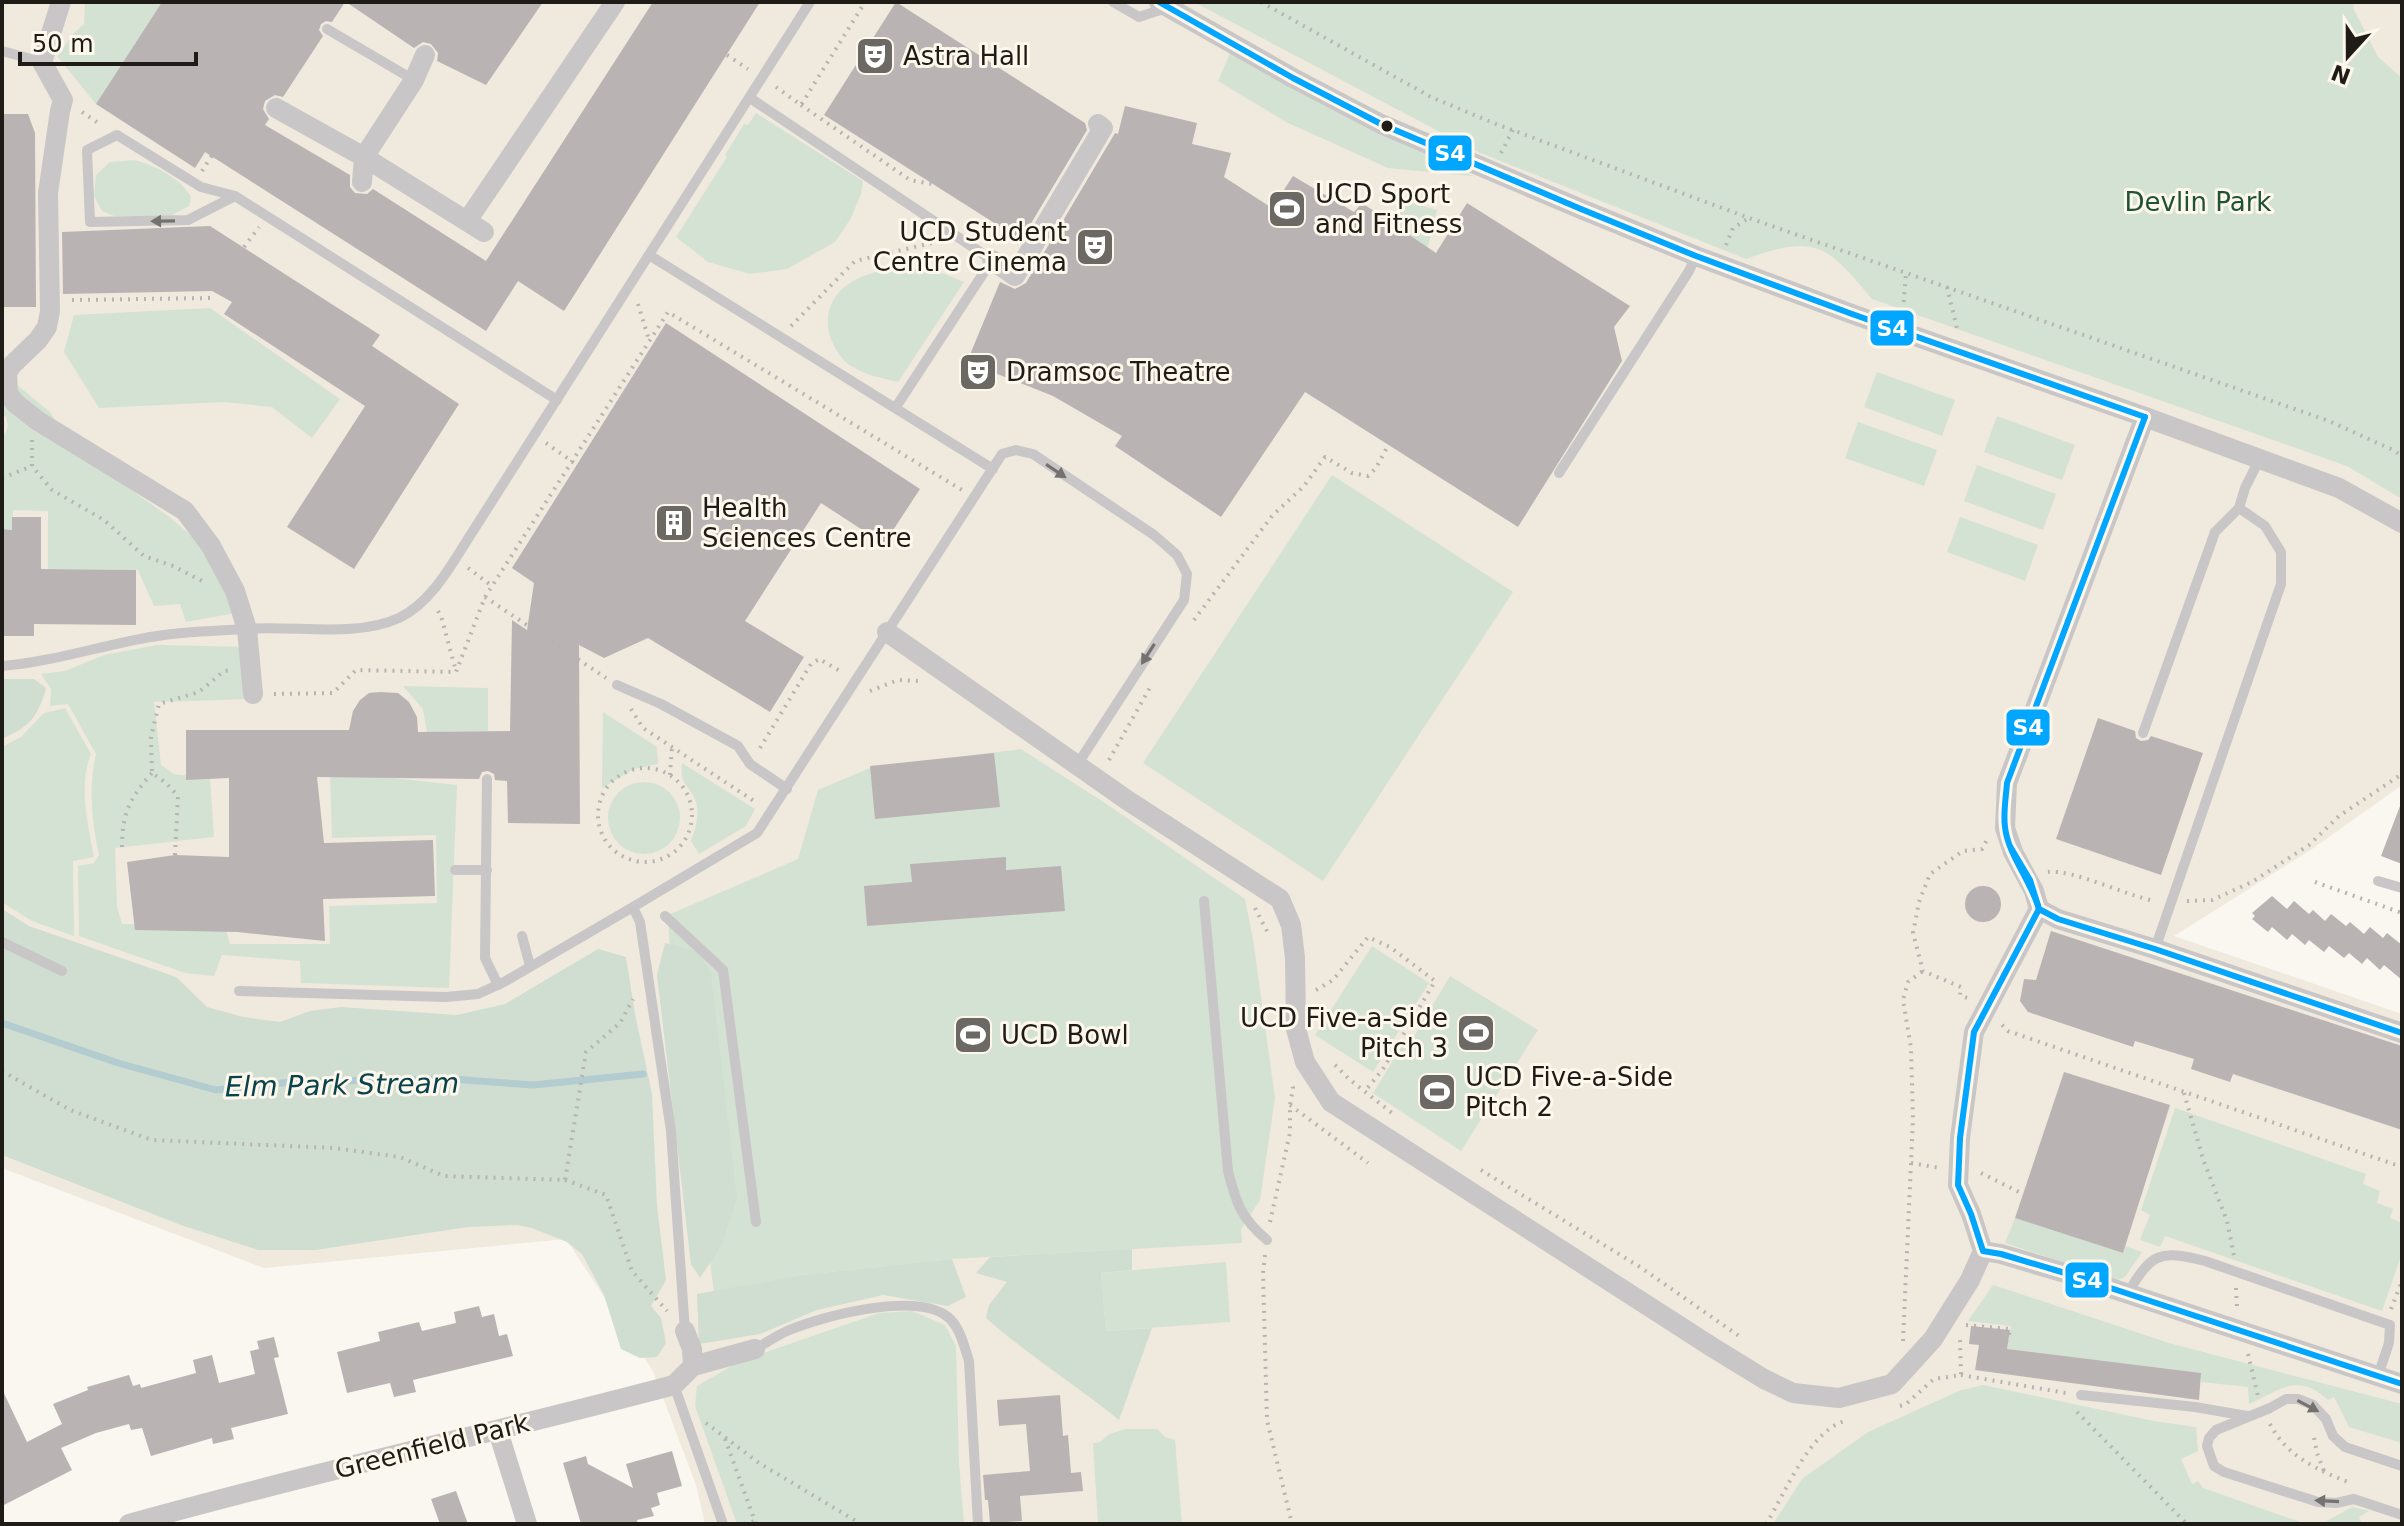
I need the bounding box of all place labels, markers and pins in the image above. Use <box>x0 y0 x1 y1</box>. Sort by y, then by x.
theatre icon: Astra Hall <box>854 35 896 77</box>
place label: Astra Hall <box>903 41 1029 71</box>
unlabelled marker <box>1379 118 1395 134</box>
place label: UCD Sport and Fitness <box>1315 179 1462 239</box>
sports icon: UCD Sport and Fitness <box>1266 188 1308 230</box>
place label: UCD Student Centre Cinema <box>873 217 1067 277</box>
theatre icon: UCD Student Centre Cinema <box>1074 226 1116 268</box>
theatre icon: Dramsoc Theatre <box>957 351 999 393</box>
place label: Dramsoc Theatre <box>1006 357 1231 387</box>
place label: Health Sciences Centre <box>702 493 912 553</box>
building icon: Health Sciences Centre <box>653 502 695 544</box>
place label: UCD Five-a-Side Pitch 3 <box>1240 1003 1448 1063</box>
sports icon: UCD Five-a-Side Pitch 3 <box>1455 1012 1497 1054</box>
sports icon: UCD Bowl <box>952 1014 994 1056</box>
place label: UCD Bowl <box>1001 1020 1129 1050</box>
place label: UCD Five-a-Side Pitch 2 <box>1465 1062 1673 1122</box>
sports icon: UCD Five-a-Side Pitch 2 <box>1416 1071 1458 1113</box>

